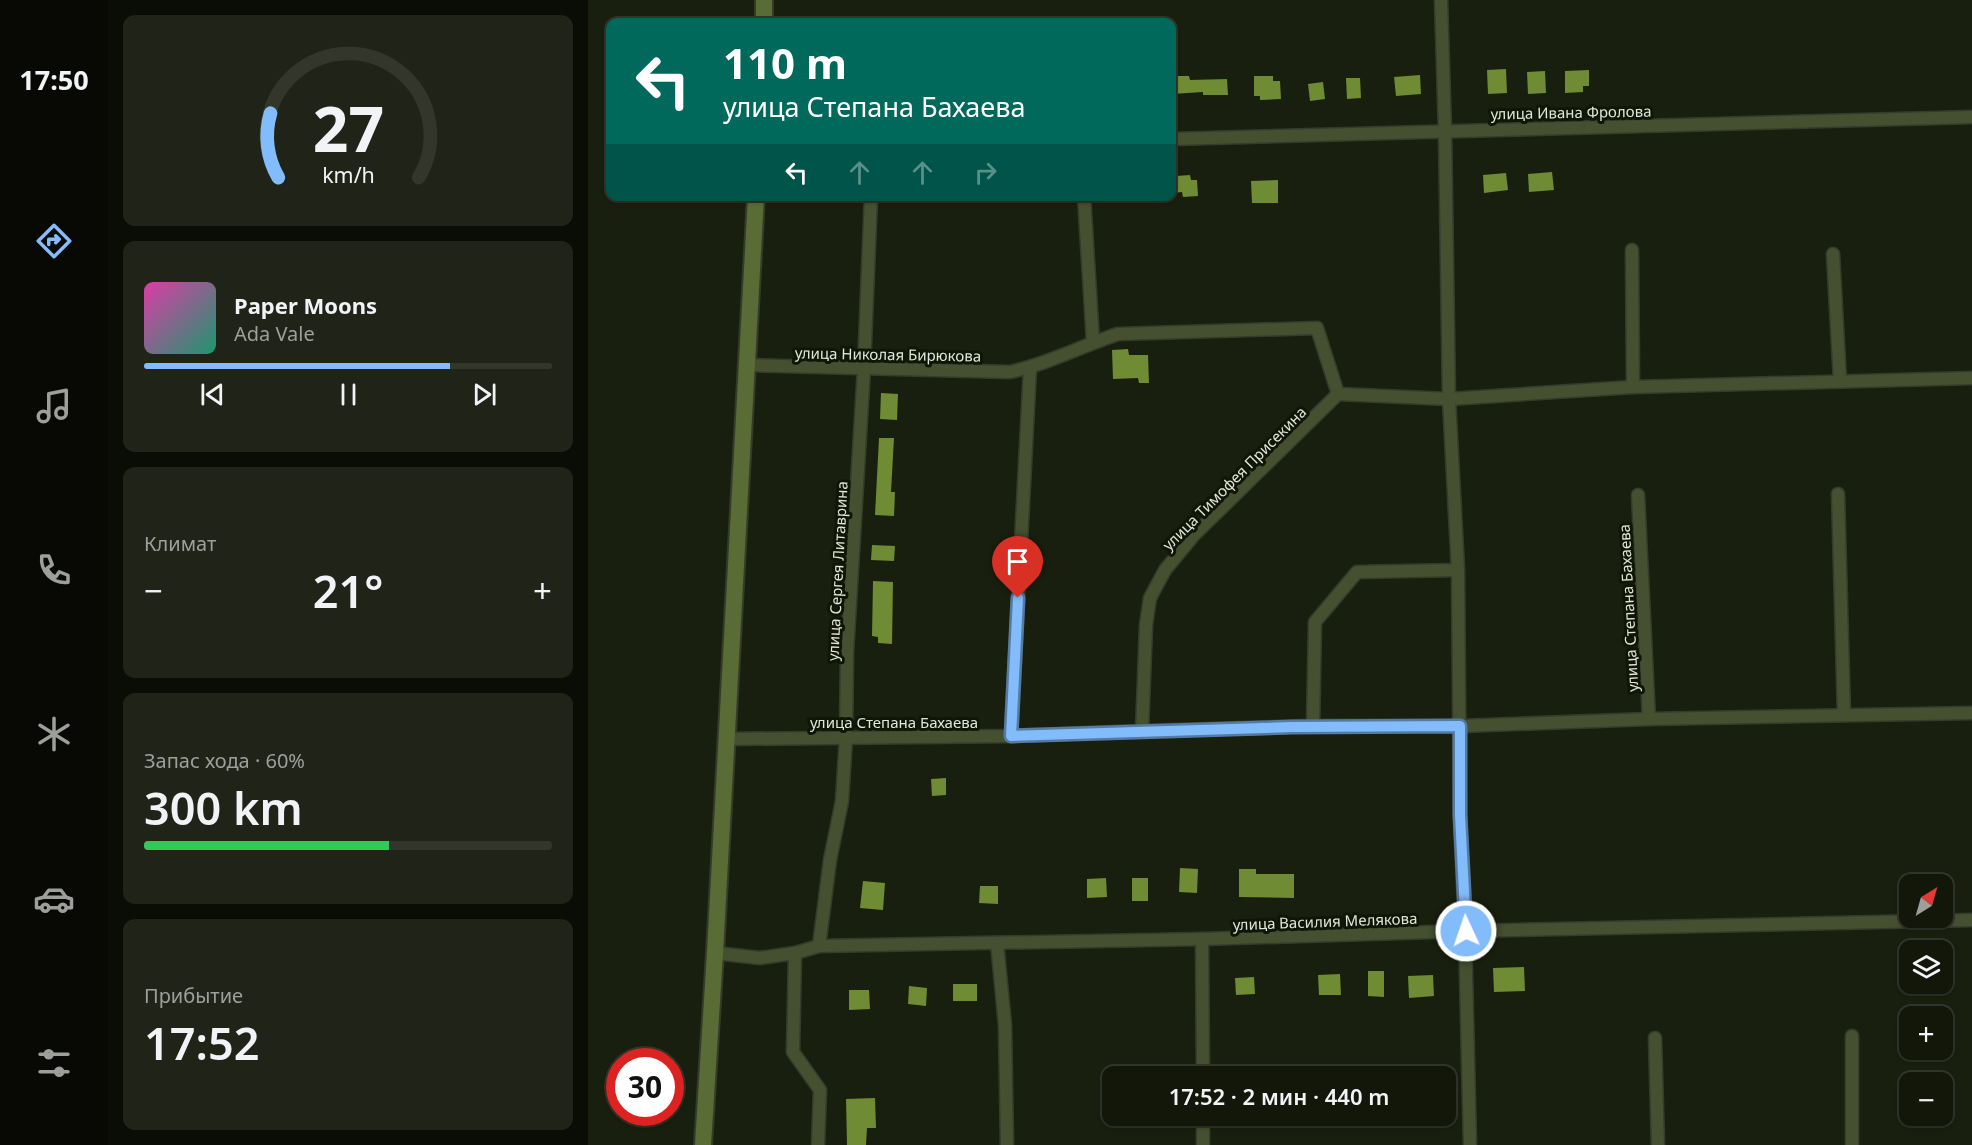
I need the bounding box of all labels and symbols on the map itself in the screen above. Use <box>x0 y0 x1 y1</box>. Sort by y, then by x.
street label: улица Ивана Фролова <box>1490 101 1652 123</box>
street label: улица Николая Бирюкова <box>795 342 981 366</box>
street label: улица Тимофея Присекина <box>1158 402 1310 554</box>
street label: улица Сергея Литаврина <box>822 481 852 661</box>
street label: улица Степана Бахаева <box>1614 524 1642 692</box>
pin <box>992 536 1043 598</box>
street label: улица Степана Бахаева <box>810 712 978 732</box>
north arrow <box>1899 874 1953 928</box>
position arrow <box>1434 899 1498 963</box>
street label: улица Василия Мелякова <box>1232 908 1418 934</box>
speed limit sign: 30 <box>606 1048 684 1126</box>

